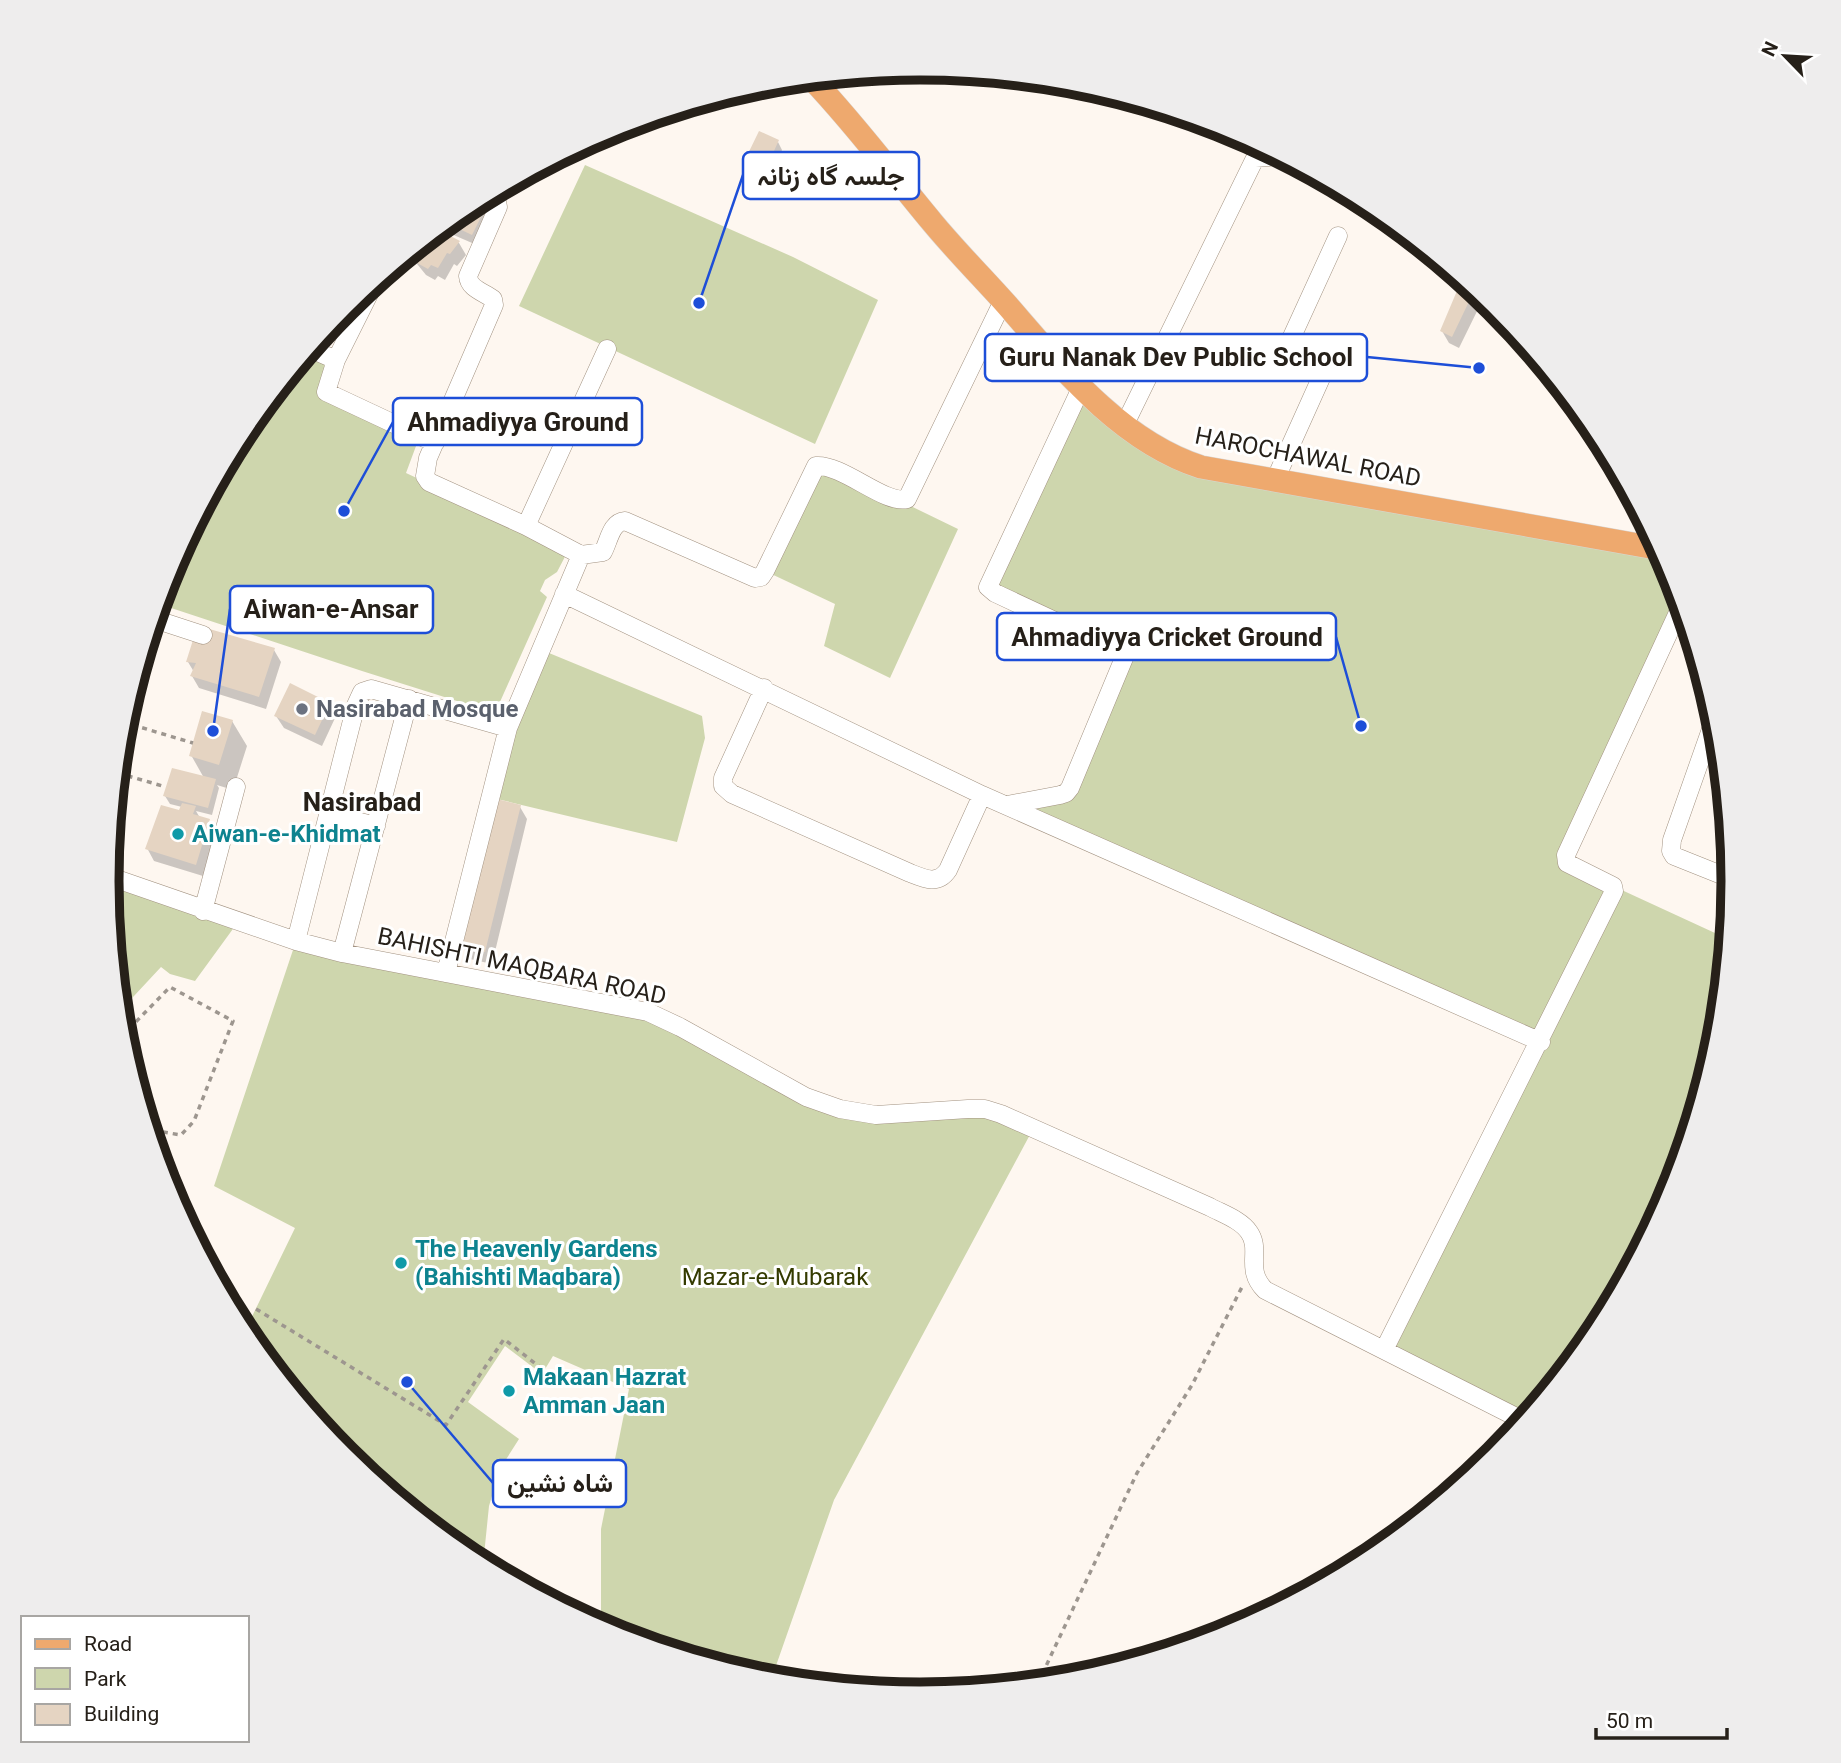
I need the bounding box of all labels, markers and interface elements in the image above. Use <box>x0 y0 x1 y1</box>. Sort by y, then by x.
north arrow <box>1750 21 1820 91</box>
text: N <box>1757 38 1783 60</box>
callout: جلسہ گاہ زنانہ <box>743 152 919 199</box>
text: جلسہ گاہ زنانہ <box>757 161 905 192</box>
callout: Guru Nanak Dev Public School <box>985 334 1367 381</box>
text: Guru Nanak Dev Public School <box>999 342 1353 372</box>
callout: Ahmadiyya Ground <box>393 398 642 445</box>
text: Ahmadiyya Ground <box>407 407 629 437</box>
street label: HAROCHAWAL ROAD <box>1193 421 1423 493</box>
callout: Aiwan-e-Ansar <box>230 586 433 633</box>
text: Aiwan-e-Ansar <box>244 594 419 624</box>
callout: Ahmadiyya Cricket Ground <box>997 613 1336 660</box>
text: Ahmadiyya Cricket Ground <box>1011 622 1323 652</box>
place label: Nasirabad Mosque <box>316 695 518 723</box>
marker: Nasirabad Mosque <box>294 701 310 717</box>
district label: Nasirabad <box>303 787 421 817</box>
place label: Aiwan-e-Khidmat <box>192 820 381 848</box>
marker: Aiwan-e-Khidmat <box>170 826 186 842</box>
street label: BAHISHTI MAQBARA ROAD <box>375 922 669 1010</box>
place label: The Heavenly Gardens (Bahishti Maqbara) <box>415 1235 658 1291</box>
marker: The Heavenly Gardens (Bahishti Maqbara) <box>393 1255 409 1271</box>
park label: Mazar-e-Mubarak <box>682 1263 869 1291</box>
place label: Makaan Hazrat Amman Jaan <box>523 1363 686 1419</box>
marker: Makaan Hazrat Amman Jaan <box>501 1383 517 1399</box>
callout: شاہ نشین <box>493 1460 626 1507</box>
text: شاہ نشین <box>507 1468 613 1499</box>
legend <box>21 1616 248 1742</box>
text: Road <box>84 1632 132 1656</box>
text: Park <box>84 1667 127 1691</box>
scale bar <box>1596 1696 1727 1740</box>
text: Building <box>84 1702 159 1726</box>
text: 50 m <box>1606 1709 1653 1733</box>

